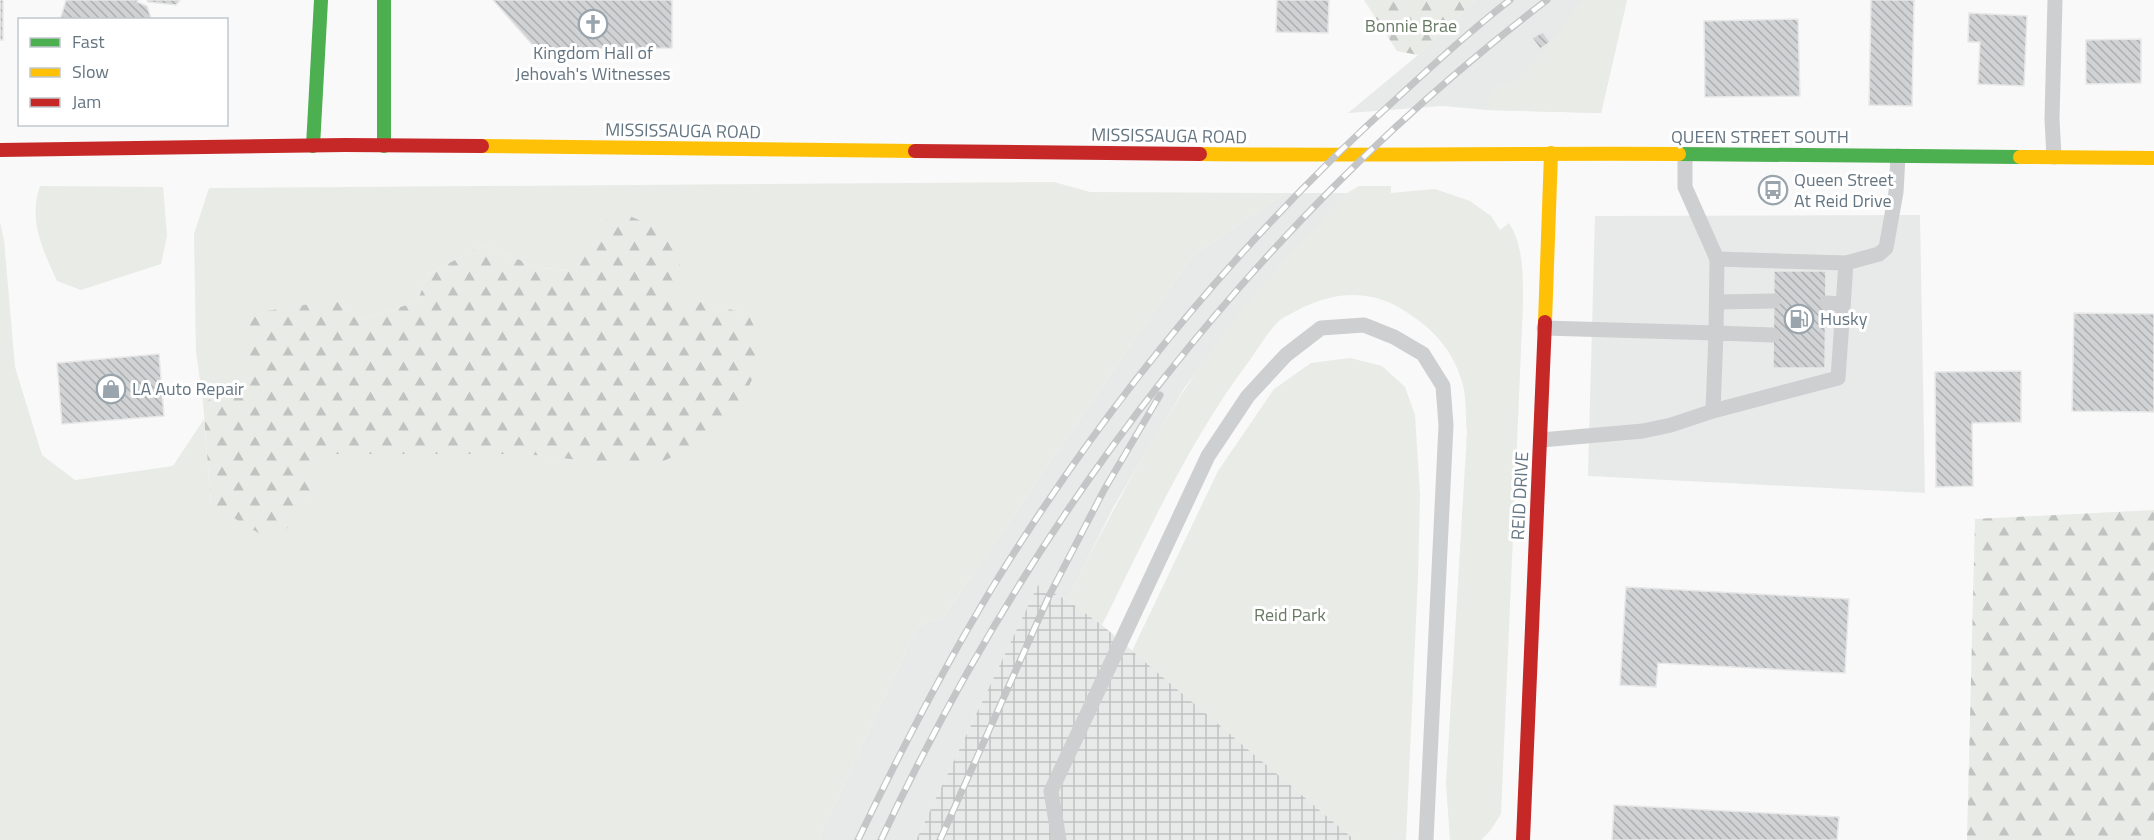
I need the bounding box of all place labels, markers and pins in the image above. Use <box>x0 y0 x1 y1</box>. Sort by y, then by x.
church icon: Kingdom Hall of Jehovah's Witnesses <box>577 8 609 40</box>
place label: Kingdom Hall of Jehovah's Witnesses <box>515 39 671 87</box>
place label: Queen Street At Reid Drive <box>1794 166 1894 214</box>
bus stop icon: Queen Street At Reid Drive <box>1757 174 1789 206</box>
fuel station icon: Husky <box>1783 303 1815 335</box>
place label: Husky <box>1820 305 1868 332</box>
shop icon: LA Auto Repair <box>95 373 127 405</box>
place label: LA Auto Repair <box>132 375 244 402</box>

